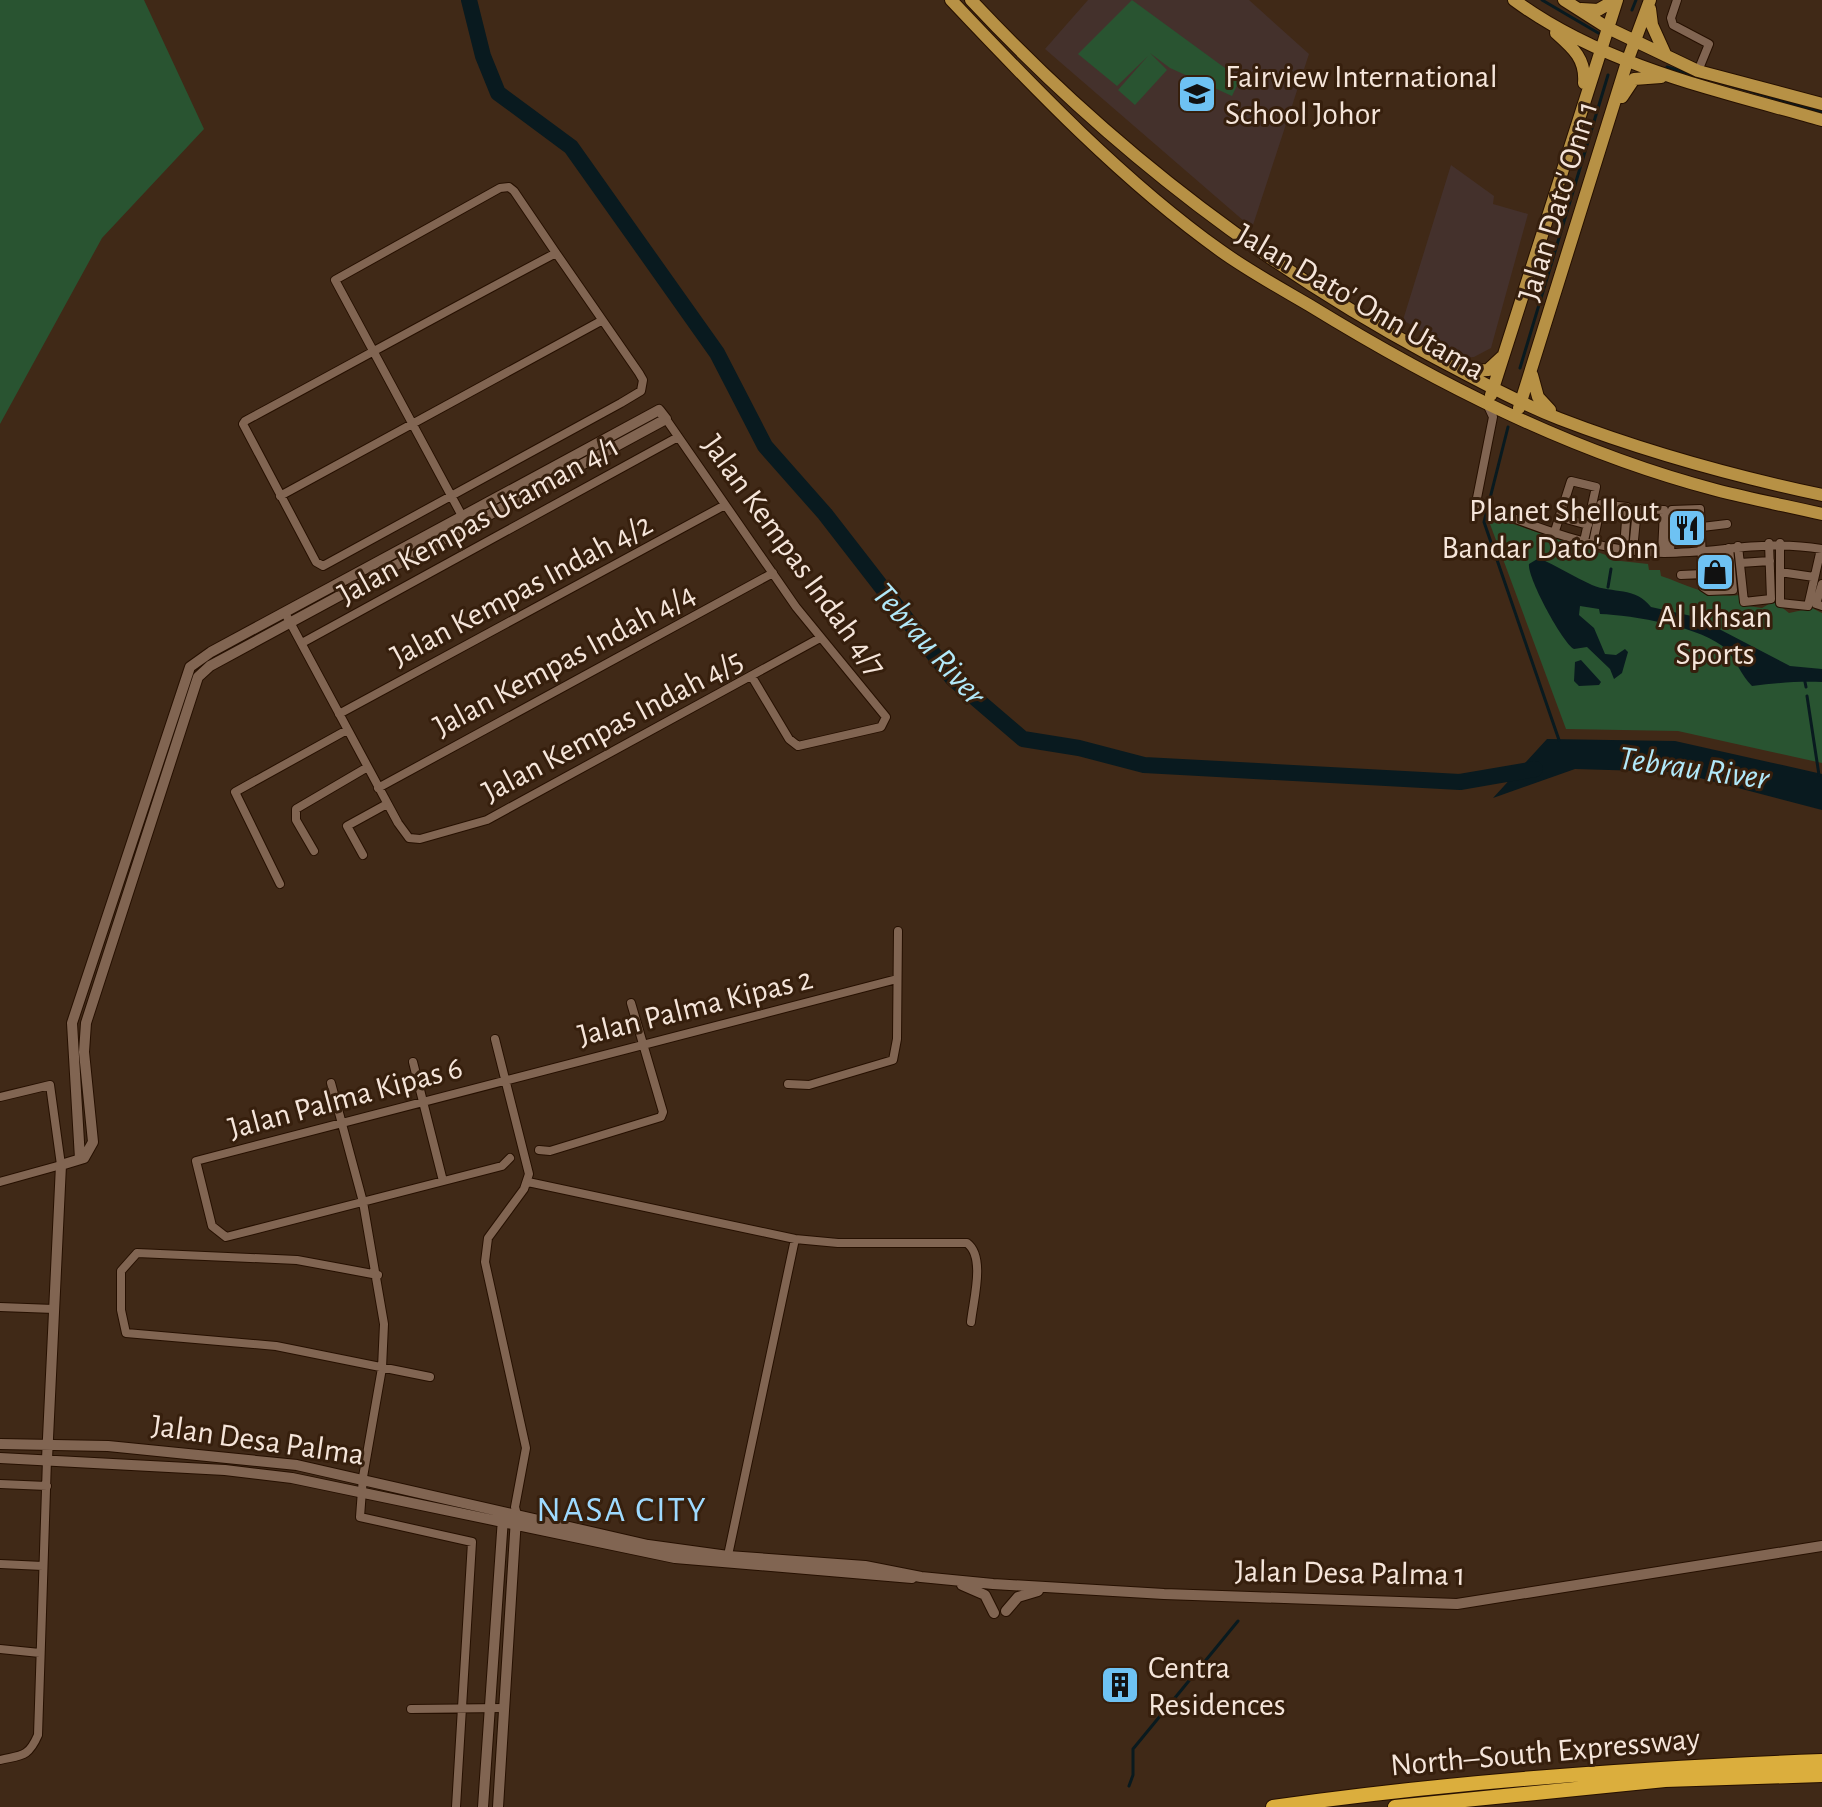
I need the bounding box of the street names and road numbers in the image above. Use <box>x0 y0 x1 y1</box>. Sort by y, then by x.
street label: Jalan Dato' Onn 1 <box>1512 97 1604 305</box>
street label: Jalan Dato' Onn Utama <box>1231 218 1490 386</box>
street label: Jalan Kempas Utaman 4/1 <box>333 429 624 610</box>
street label: Jalan Kempas Indah 4/7 <box>696 429 892 682</box>
street label: Jalan Kempas Indah 4/2 <box>386 508 657 672</box>
street label: Jalan Kempas Indah 4/4 <box>428 577 701 742</box>
street label: Jalan Kempas Indah 4/5 <box>477 644 748 808</box>
street label: Jalan Palma Kipas 2 <box>575 962 816 1052</box>
street label: Jalan Palma Kipas 6 <box>225 1051 466 1145</box>
street label: Jalan Desa Palma <box>149 1409 366 1471</box>
street label: Jalan Desa Palma 1 <box>1234 1555 1466 1591</box>
street label: North–South Expressway <box>1389 1722 1702 1781</box>

